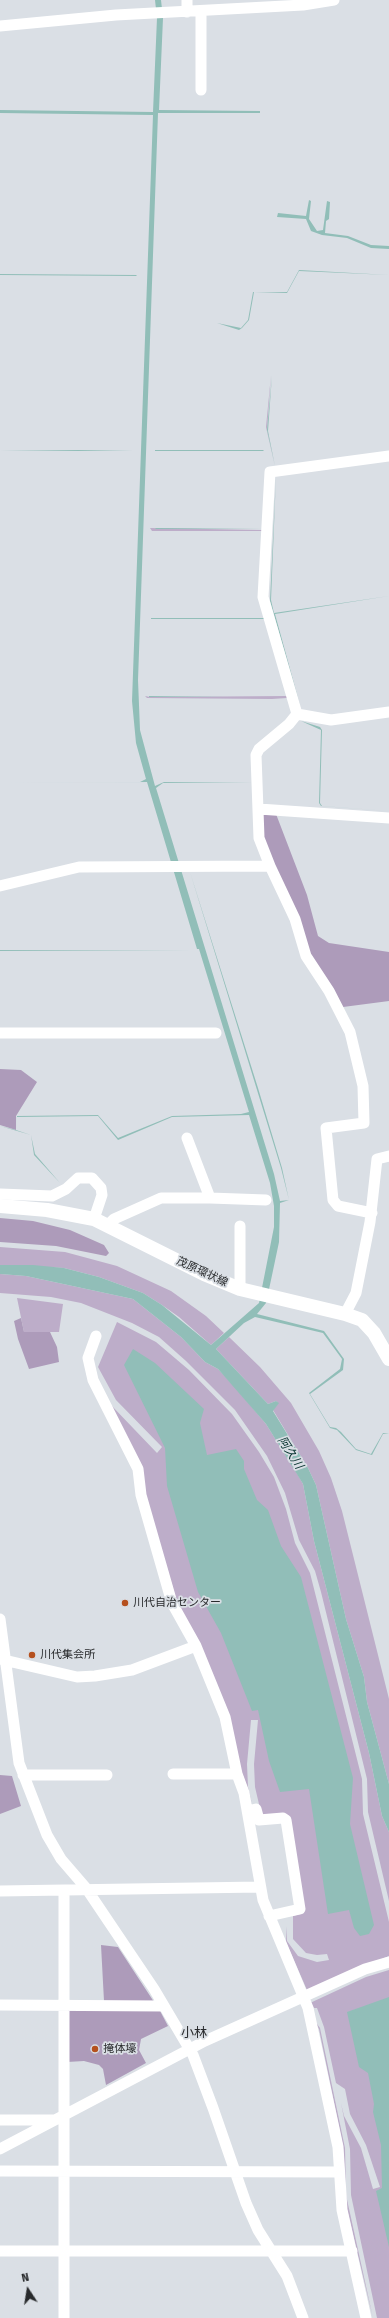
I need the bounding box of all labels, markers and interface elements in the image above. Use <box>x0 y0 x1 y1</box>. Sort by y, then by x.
street label: 茂原環状線 <box>174 1254 230 1290</box>
water label: 阿久川 <box>274 1434 306 1472</box>
place label: 川代自治センター <box>133 1596 221 1610</box>
marker: 川代自治センター <box>120 1598 130 1608</box>
place label: 川代集会所 <box>40 1648 95 1662</box>
marker: 川代集会所 <box>27 1650 37 1660</box>
district label: 小林 <box>181 2025 207 2041</box>
place label: 掩体壕 <box>103 2042 136 2056</box>
marker: 掩体壕 <box>90 2044 100 2054</box>
north arrow <box>8 2270 48 2310</box>
text: N <box>20 2271 30 2285</box>

